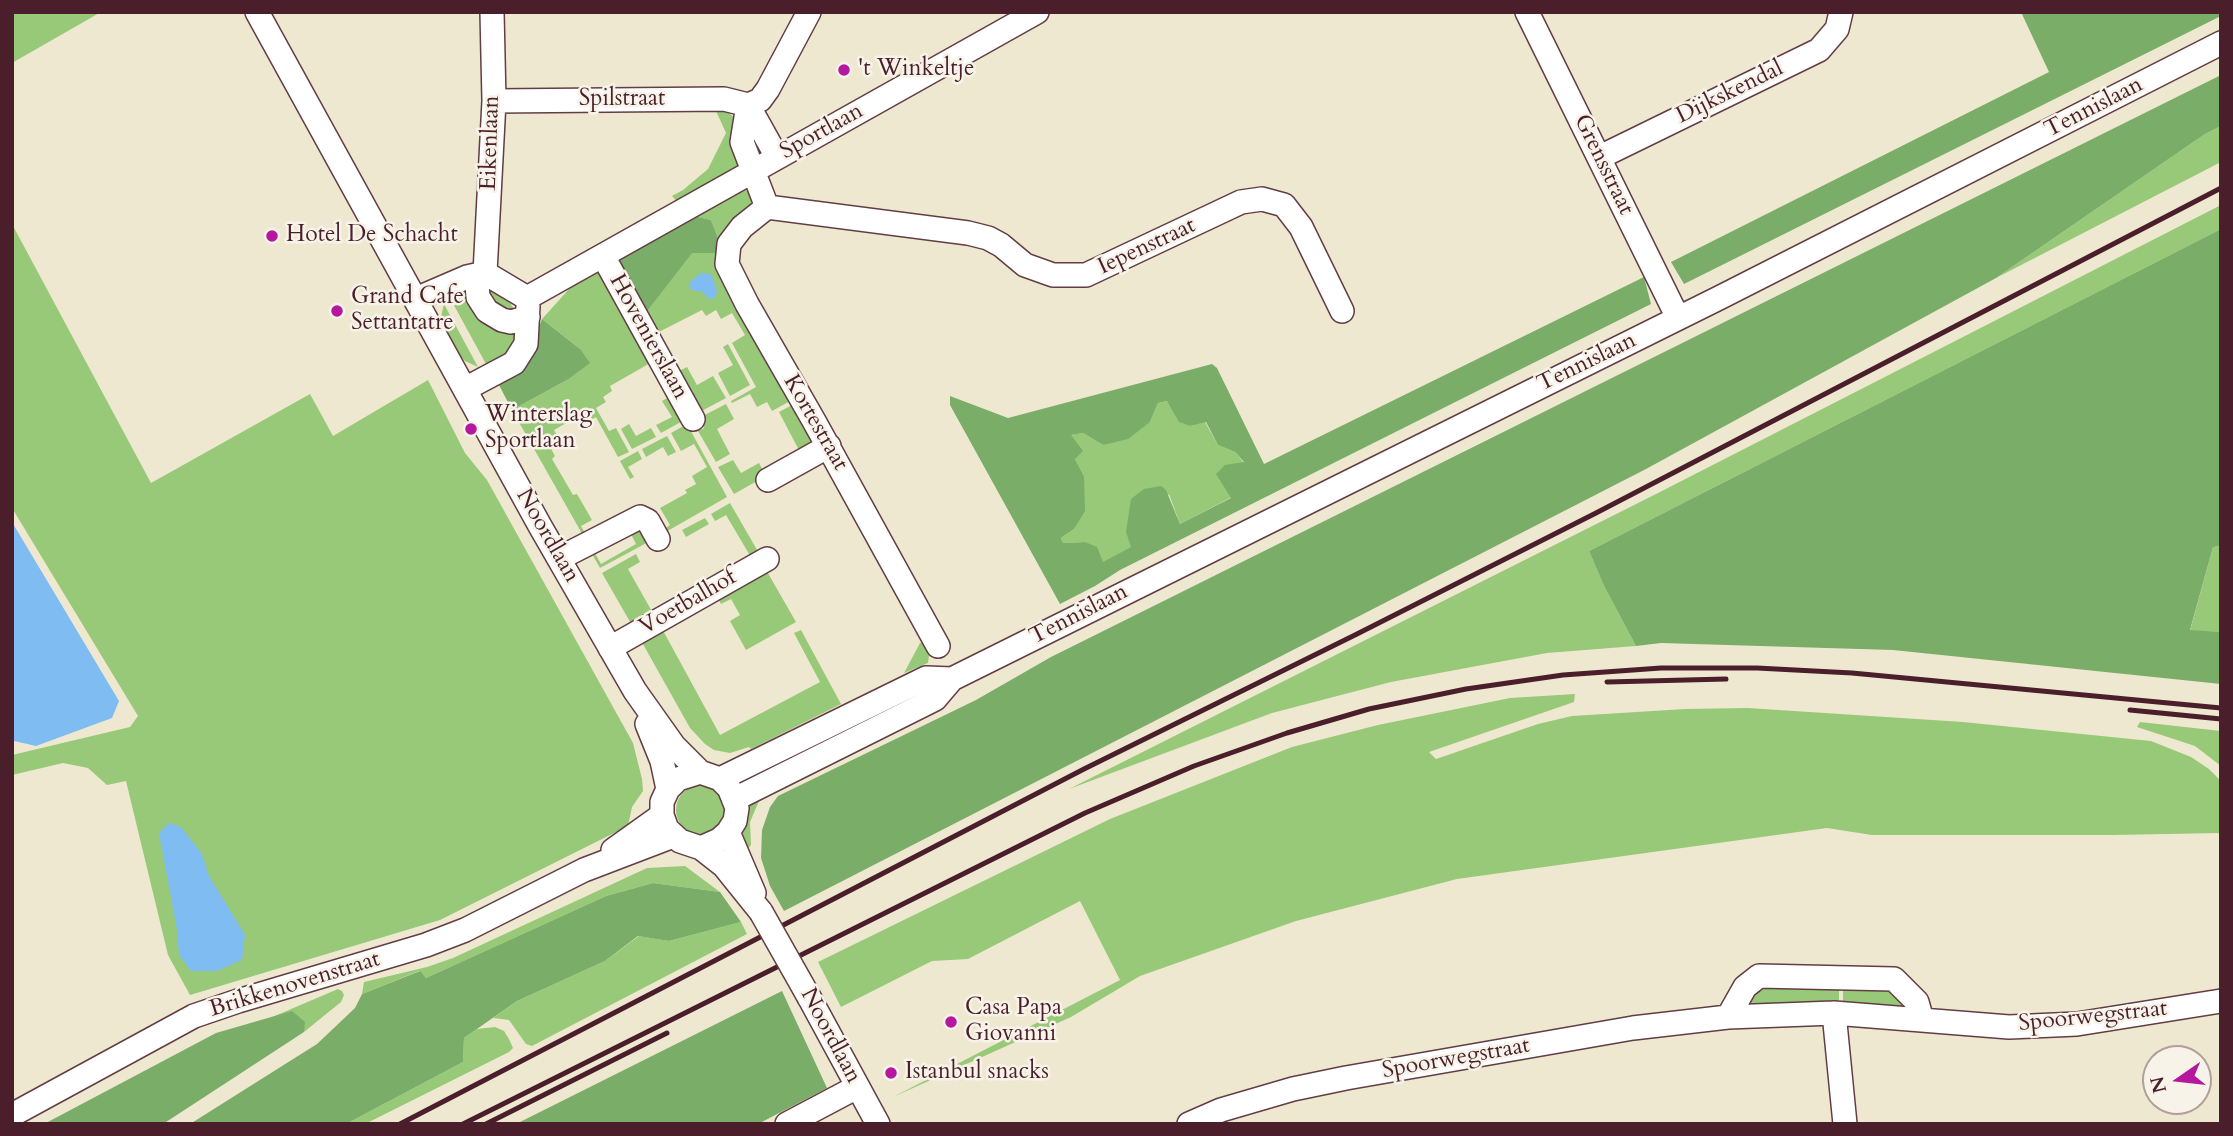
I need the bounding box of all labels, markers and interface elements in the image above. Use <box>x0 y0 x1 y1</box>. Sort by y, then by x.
street label: Dijkskendal <box>1672 55 1788 131</box>
place label: 't Winkeltje <box>858 56 974 84</box>
marker: 't Winkeltje <box>836 62 852 78</box>
street label: Tennislaan <box>2040 72 2148 144</box>
street label: Spilstraat <box>579 86 665 114</box>
street label: Eikenlaan <box>476 95 506 191</box>
street label: Sportlaan <box>776 98 868 166</box>
street label: Grensstraat <box>1567 110 1639 220</box>
street label: Iepenstraat <box>1094 212 1200 282</box>
place label: Hotel De Schacht <box>286 222 458 250</box>
marker: Hotel De Schacht <box>264 228 280 244</box>
street label: Hovenierslaan <box>602 270 694 404</box>
place label: Grand Cafe Settantatre <box>351 284 464 338</box>
marker: Grand Cafe Settantatre <box>329 303 345 319</box>
street label: Tennislaan <box>1533 327 1641 399</box>
street label: Kortestraat <box>777 370 853 476</box>
place label: Winterslag Sportlaan <box>485 402 592 456</box>
marker: Winterslag Sportlaan <box>463 421 479 437</box>
street label: Noordlaan <box>509 484 585 588</box>
street label: Voetbalhof <box>635 564 741 642</box>
street label: Tennislaan <box>1025 579 1133 651</box>
street label: Brikkenovenstraat <box>206 946 384 1024</box>
street label: Noordlaan <box>793 984 867 1088</box>
place label: Casa Papa Giovanni <box>965 995 1062 1049</box>
street label: Spoorwegstraat <box>2017 995 2169 1039</box>
marker: Casa Papa Giovanni <box>943 1014 959 1030</box>
street label: Spoorwegstraat <box>1380 1032 1532 1086</box>
north arrow <box>2142 1045 2212 1115</box>
place label: Istanbul snacks <box>905 1059 1049 1087</box>
marker: Istanbul snacks <box>883 1065 899 1081</box>
text: N <box>2144 1073 2173 1096</box>

